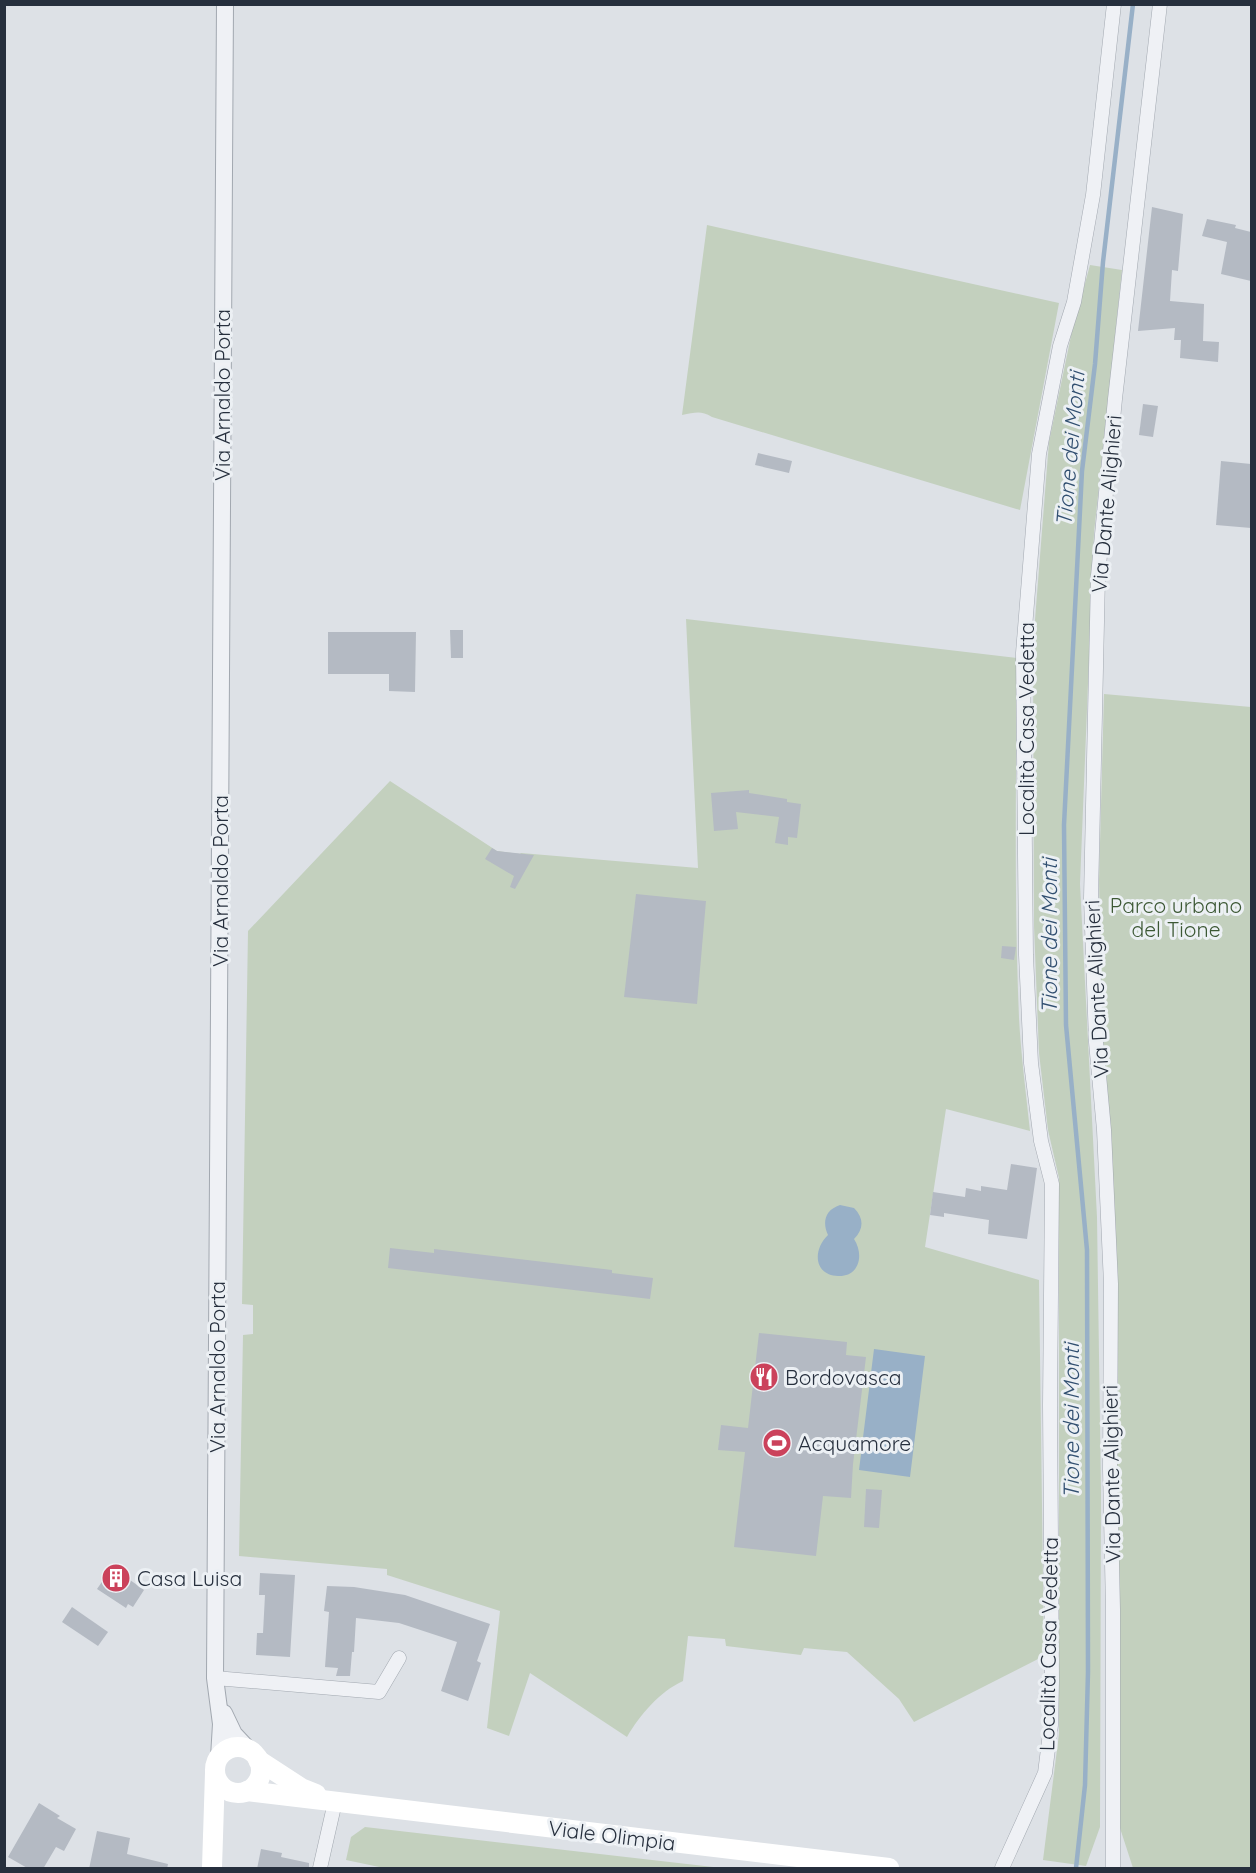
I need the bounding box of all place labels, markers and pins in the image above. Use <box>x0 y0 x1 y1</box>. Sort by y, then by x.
restaurant icon: Bordovasca <box>748 1361 780 1393</box>
place label: Bordovasca <box>785 1364 902 1390</box>
sports icon: Acquamore <box>761 1427 793 1459</box>
place label: Acquamore <box>798 1430 911 1456</box>
building icon: Casa Luisa <box>100 1562 132 1594</box>
place label: Casa Luisa <box>137 1565 242 1591</box>

